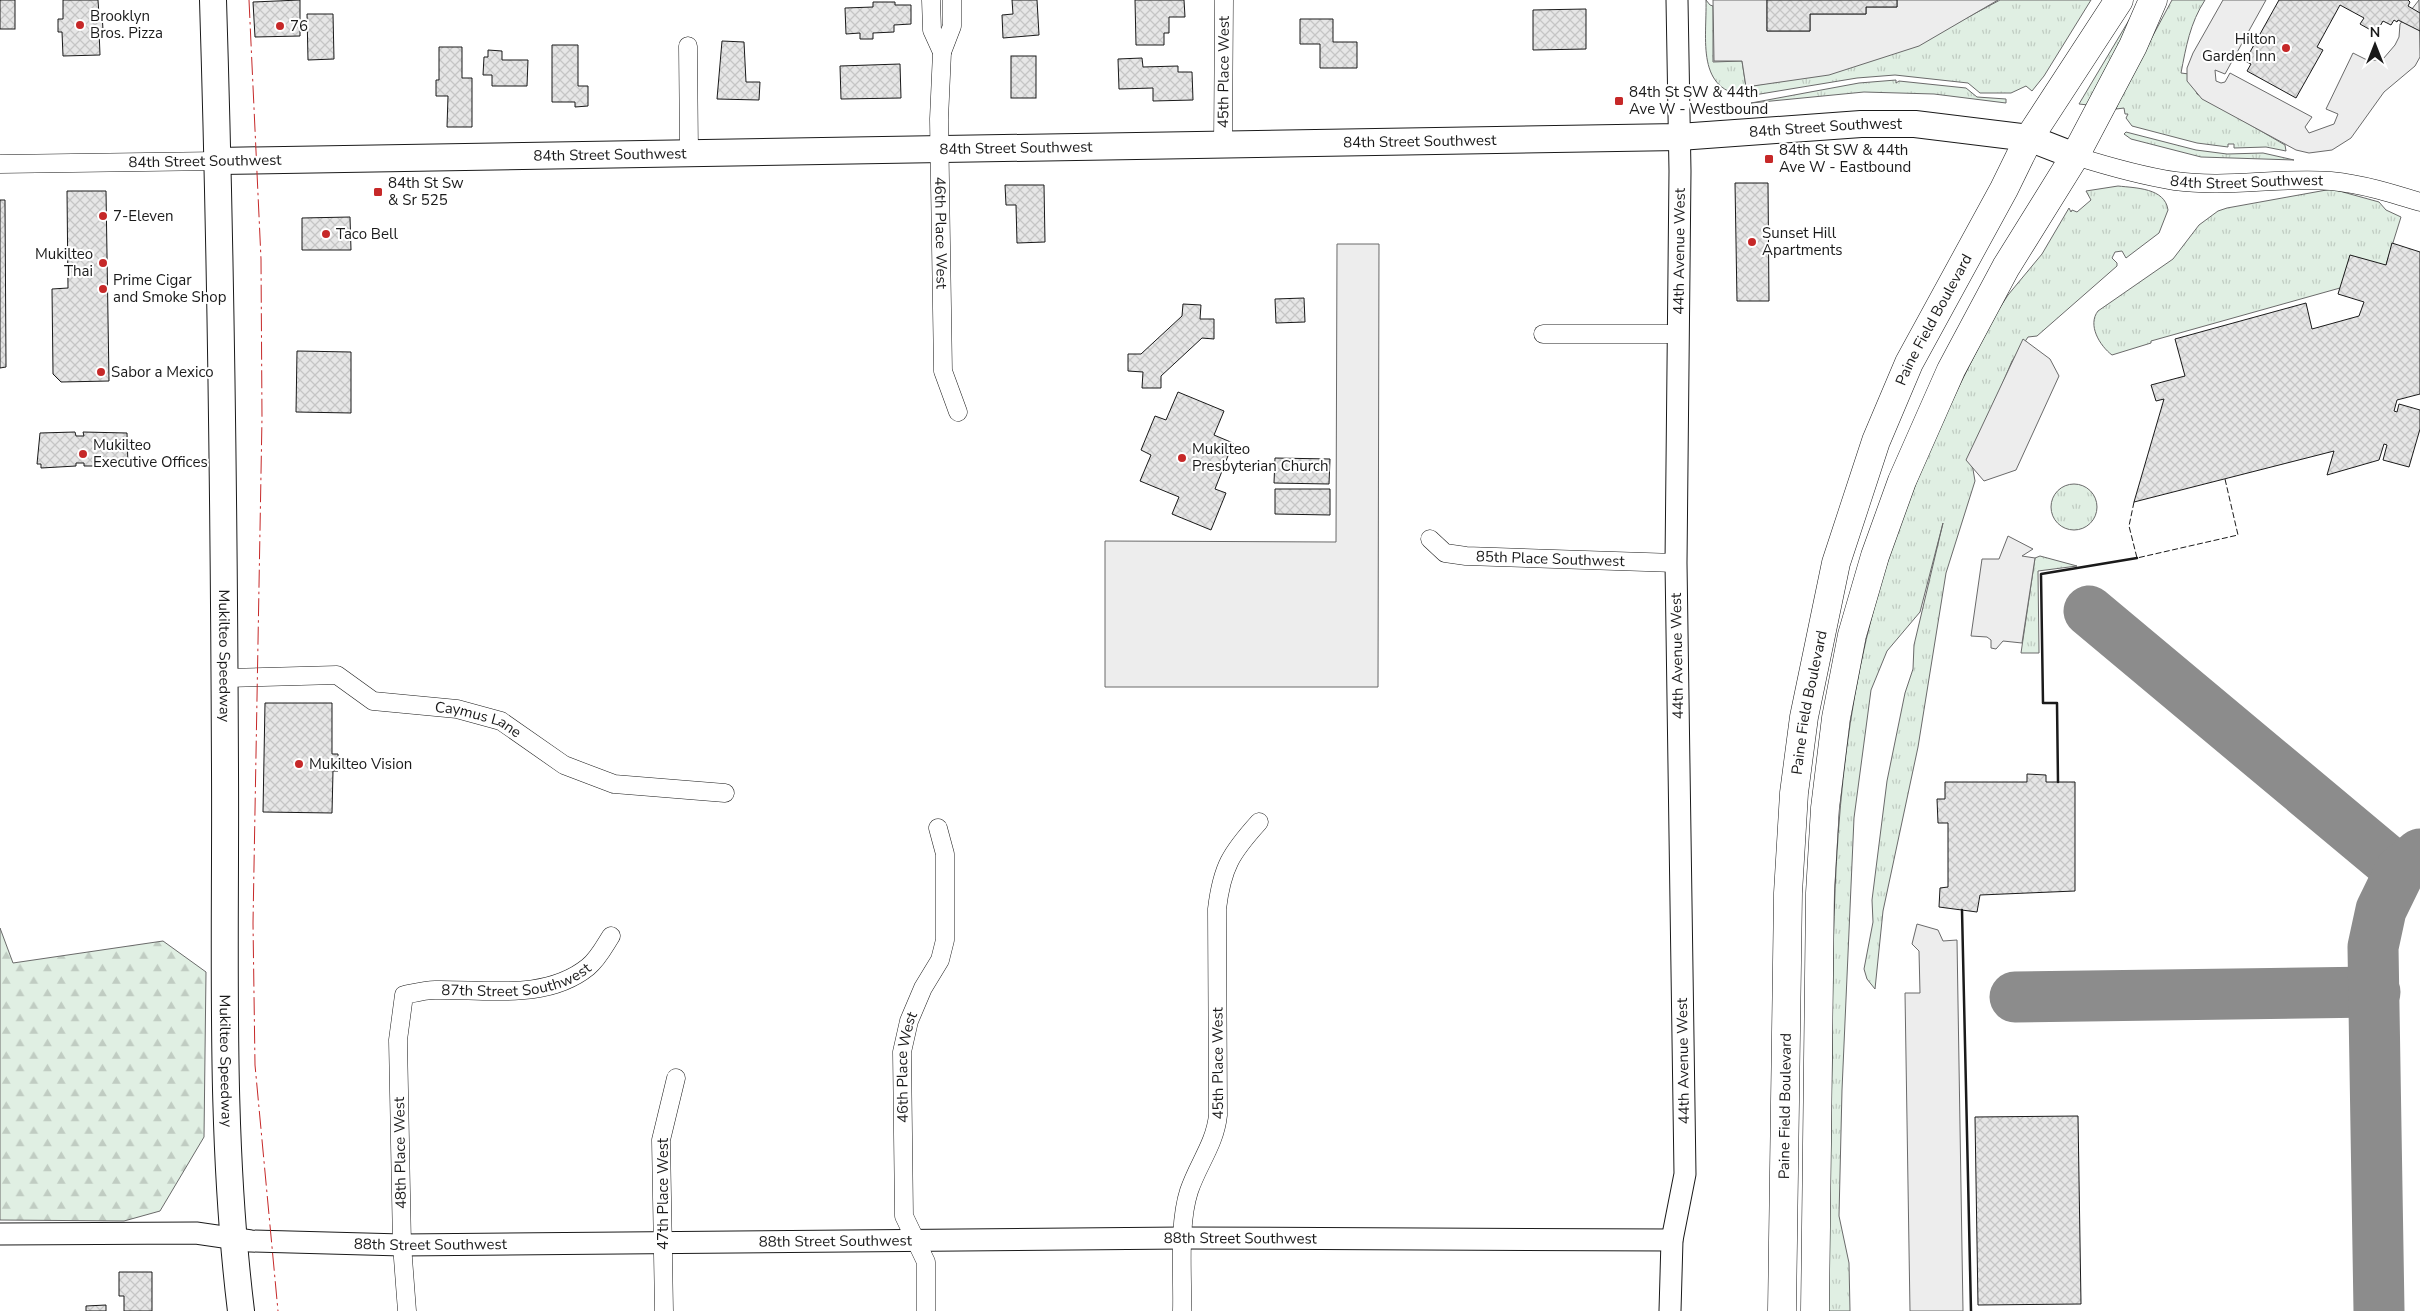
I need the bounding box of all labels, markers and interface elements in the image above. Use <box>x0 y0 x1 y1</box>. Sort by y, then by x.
place label: Brooklyn Bros. Pizza <box>90 6 163 43</box>
street label: 45th Place West <box>1213 15 1234 128</box>
place label: 76 <box>290 16 308 36</box>
marker: Brooklyn Bros. Pizza <box>74 19 86 31</box>
marker: 76 <box>274 20 286 32</box>
north arrow <box>2350 20 2400 70</box>
text: N <box>2370 23 2380 42</box>
place label: Hilton Garden Inn <box>2202 29 2276 66</box>
marker: Hilton Garden Inn <box>2280 42 2292 54</box>
place label: 84th St SW & 44th Ave W - Westbound <box>1629 82 1768 119</box>
marker: 84th St SW & 44th Ave W - Westbound <box>1613 95 1625 107</box>
street label: 84th Street Southwest <box>1748 114 1903 142</box>
street label: 84th Street Southwest <box>1343 130 1497 153</box>
street label: 84th Street Southwest <box>939 137 1093 159</box>
place label: 84th St SW & 44th Ave W - Eastbound <box>1779 140 1911 177</box>
street label: 84th Street Southwest <box>533 143 687 166</box>
street label: 84th Street Southwest <box>128 150 282 172</box>
marker: 84th St SW & 44th Ave W - Eastbound <box>1763 153 1775 165</box>
street label: 84th Street Southwest <box>2169 170 2324 193</box>
place label: 84th St Sw & Sr 525 <box>388 173 464 210</box>
street label: 46th Place West <box>930 176 952 290</box>
marker: 84th St Sw & Sr 525 <box>372 186 384 198</box>
street label: 44th Avenue West <box>1669 187 1690 315</box>
place label: 7-Eleven <box>113 206 173 226</box>
marker: 7-Eleven <box>97 210 109 222</box>
place label: Sunset Hill Apartments <box>1762 223 1842 260</box>
place label: Taco Bell <box>336 224 398 244</box>
marker: Taco Bell <box>320 228 332 240</box>
marker: Sunset Hill Apartments <box>1746 236 1758 248</box>
place label: Mukilteo Thai <box>35 244 93 281</box>
street label: Paine Field Boulevard <box>1891 250 1977 388</box>
marker: Mukilteo Thai <box>97 257 109 269</box>
place label: Prime Cigar and Smoke Shop <box>113 270 227 307</box>
marker: Prime Cigar and Smoke Shop <box>97 283 109 295</box>
place label: Sabor a Mexico <box>111 362 214 382</box>
marker: Sabor a Mexico <box>95 366 107 378</box>
place label: Mukilteo Executive Offices <box>93 435 208 472</box>
place label: Mukilteo Presbyterian Church <box>1192 439 1328 476</box>
marker: Mukilteo Executive Offices <box>77 448 89 460</box>
marker: Mukilteo Presbyterian Church <box>1176 452 1188 464</box>
street label: 85th Place Southwest <box>1476 546 1626 571</box>
street label: Mukilteo Speedway <box>214 589 235 723</box>
street label: 44th Avenue West <box>1666 592 1688 719</box>
street label: Paine Field Boulevard <box>1787 629 1832 776</box>
street label: Caymus Lane <box>434 697 525 742</box>
place label: Mukilteo Vision <box>309 754 412 774</box>
marker: Mukilteo Vision <box>293 758 305 770</box>
street label: 87th Street Southwest <box>441 958 596 1001</box>
street label: Mukilteo Speedway <box>215 994 237 1128</box>
street label: 44th Avenue West <box>1672 997 1694 1124</box>
street label: 45th Place West <box>1207 1006 1228 1120</box>
street label: 46th Place West <box>892 1008 922 1123</box>
street label: Paine Field Boulevard <box>1774 1033 1796 1179</box>
street label: 48th Place West <box>389 1096 411 1209</box>
street label: 47th Place West <box>653 1137 673 1250</box>
street label: 88th Street Southwest <box>1164 1228 1318 1249</box>
street label: 88th Street Southwest <box>759 1230 913 1252</box>
street label: 88th Street Southwest <box>354 1234 508 1255</box>

